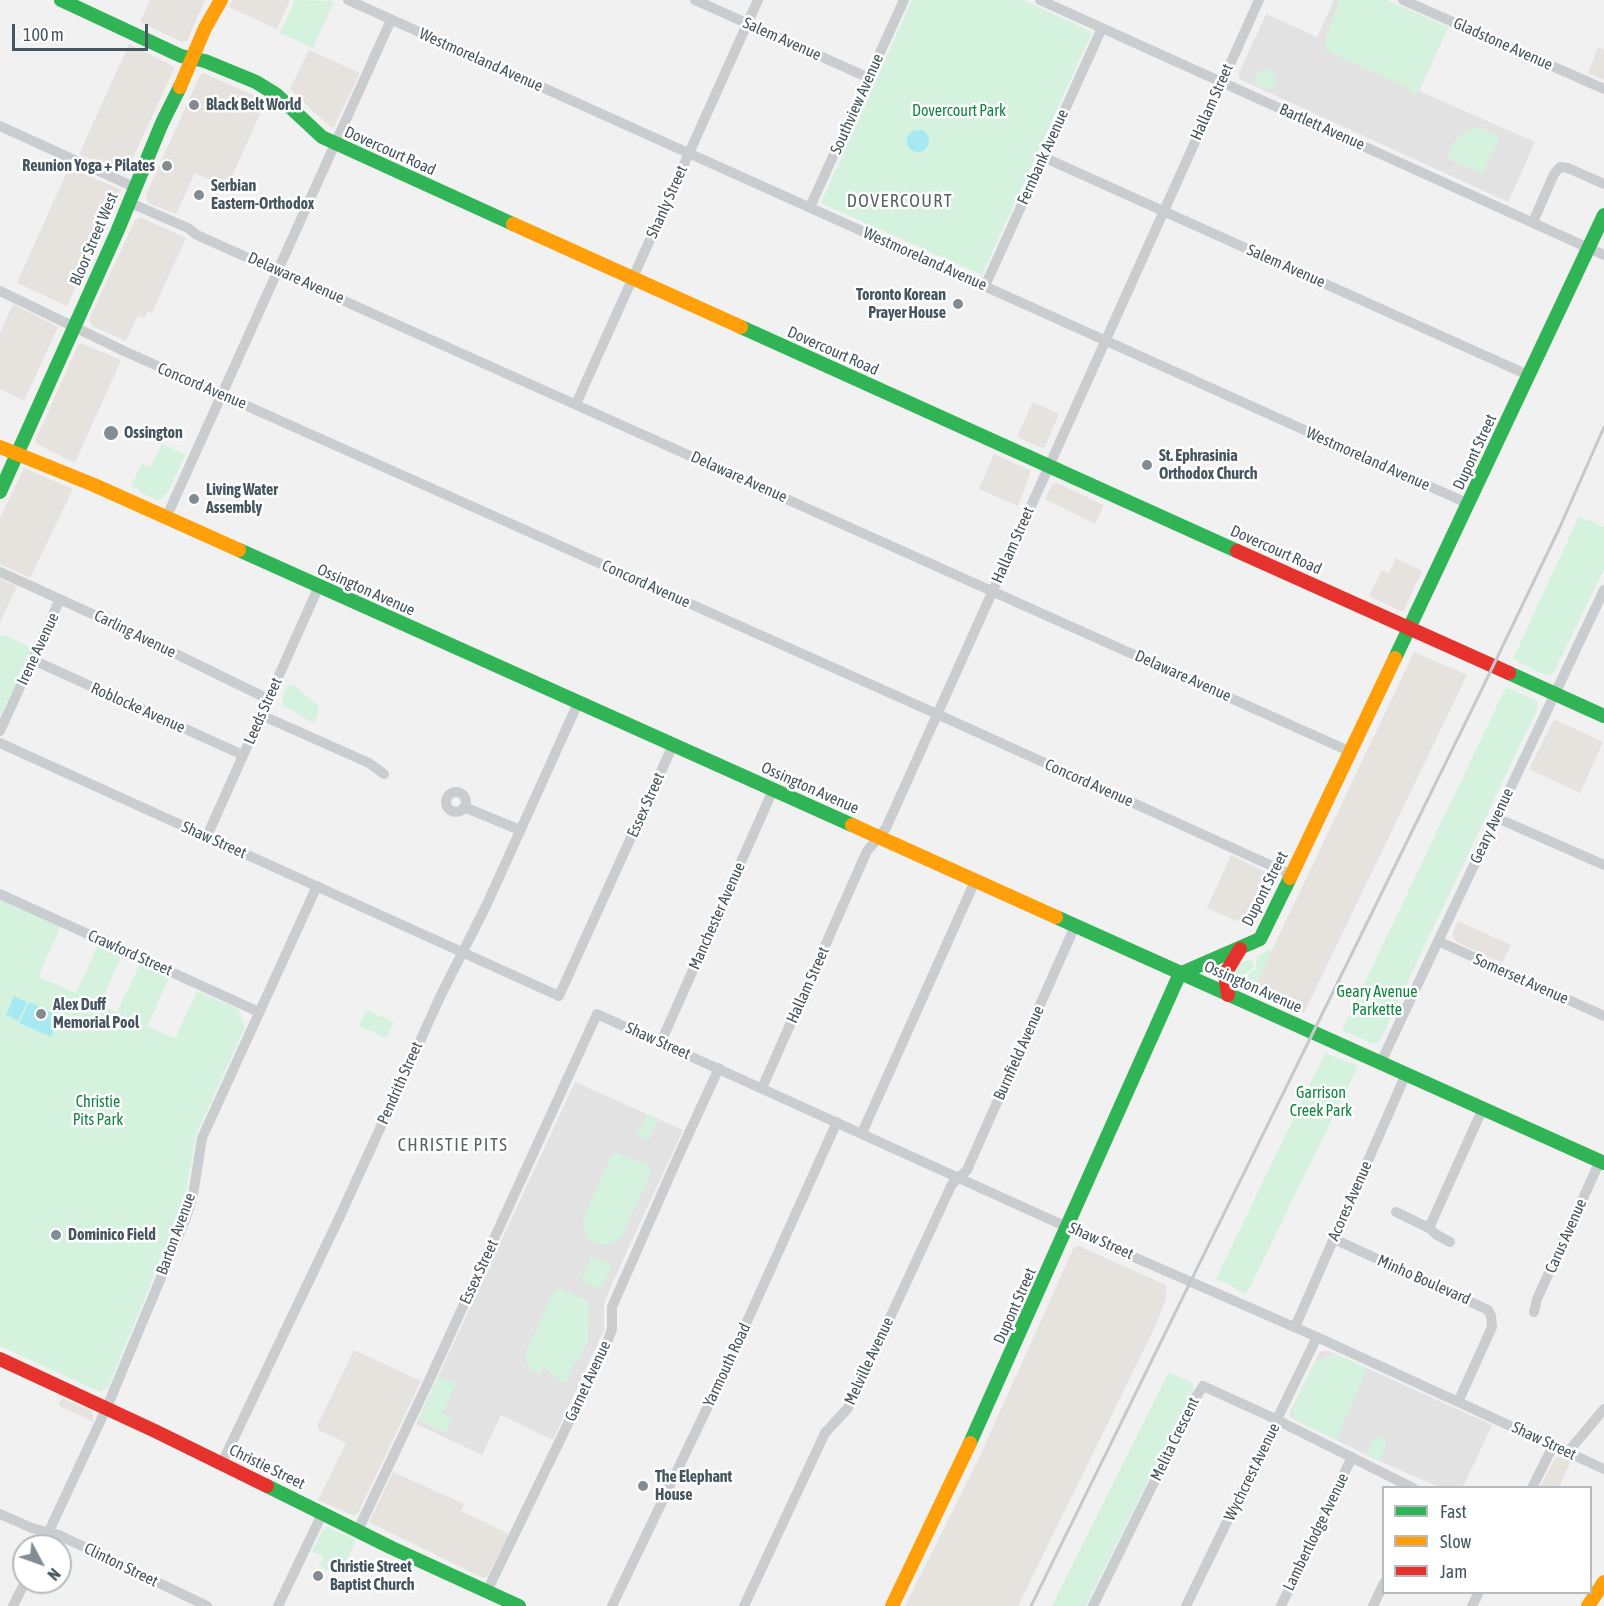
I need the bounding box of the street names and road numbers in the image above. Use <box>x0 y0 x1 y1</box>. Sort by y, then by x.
street label: Salem Avenue <box>740 13 824 65</box>
street label: Gladstone Avenue <box>1450 13 1556 75</box>
street label: Westmoreland Avenue <box>416 24 546 96</box>
street label: Southview Avenue <box>826 51 888 157</box>
street label: Hallam Street <box>1187 61 1237 143</box>
street label: Bartlett Avenue <box>1276 100 1368 154</box>
street label: Fernbank Avenue <box>1013 106 1073 208</box>
street label: Dovercourt Road <box>341 122 439 180</box>
street label: Shanly Street <box>642 163 692 241</box>
street label: Bloor Street West <box>66 189 122 289</box>
street label: Westmoreland Avenue <box>860 223 990 295</box>
street label: Salem Avenue <box>1244 240 1328 292</box>
street label: Delaware Avenue <box>245 248 347 308</box>
street label: Dovercourt Road <box>784 322 882 380</box>
street label: Concord Avenue <box>155 359 249 413</box>
street label: Dupont Street <box>1449 411 1501 493</box>
street label: Westmoreland Avenue <box>1303 423 1433 495</box>
street label: Delaware Avenue <box>688 447 790 507</box>
street label: Hallam Street <box>988 504 1038 586</box>
street label: Dovercourt Road <box>1227 521 1325 579</box>
street label: Concord Avenue <box>599 556 693 612</box>
street label: Ossington Avenue <box>314 560 418 620</box>
street label: Carling Avenue <box>91 606 179 662</box>
street label: Irene Avenue <box>13 610 63 688</box>
street label: Delaware Avenue <box>1132 646 1234 706</box>
street label: Leeds Street <box>240 675 286 747</box>
street label: Roblocke Avenue <box>88 679 188 737</box>
street label: Concord Avenue <box>1042 755 1136 811</box>
street label: Ossington Avenue <box>758 758 862 818</box>
street label: Essex Street <box>623 770 669 840</box>
street label: Geary Avenue <box>1466 785 1518 867</box>
street label: Shaw Street <box>179 817 249 863</box>
street label: Dupont Street <box>1238 848 1292 930</box>
street label: Manchester Avenue <box>685 859 749 973</box>
street label: Crawford Street <box>85 926 175 980</box>
street label: Hallam Street <box>783 944 833 1026</box>
street label: Somerset Avenue <box>1471 950 1571 1008</box>
street label: Ossington Avenue <box>1201 957 1305 1017</box>
street label: Burnfield Avenue <box>990 1003 1048 1103</box>
street label: Shaw Street <box>623 1018 693 1064</box>
street label: Pendrith Street <box>373 1039 427 1127</box>
street label: Acores Avenue <box>1324 1158 1376 1244</box>
street label: Barton Avenue <box>152 1190 200 1278</box>
street label: Carus Avenue <box>1541 1196 1591 1276</box>
street label: Shaw Street <box>1066 1218 1136 1264</box>
street label: Essex Street <box>456 1237 502 1307</box>
street label: Minho Boulevard <box>1374 1251 1474 1309</box>
street label: Dupont Street <box>990 1265 1040 1347</box>
street label: Melville Avenue <box>840 1314 898 1408</box>
street label: Yarmouth Road <box>699 1320 755 1410</box>
street label: Garnet Avenue <box>561 1338 615 1424</box>
street label: Melita Crescent <box>1147 1394 1203 1484</box>
street label: Shaw Street <box>1509 1418 1579 1464</box>
street label: Wychcrest Avenue <box>1220 1420 1284 1524</box>
street label: Christie Street <box>226 1440 308 1494</box>
street label: Lambertlodge Avenue <box>1279 1470 1353 1594</box>
street label: Clinton Street <box>81 1539 161 1591</box>

